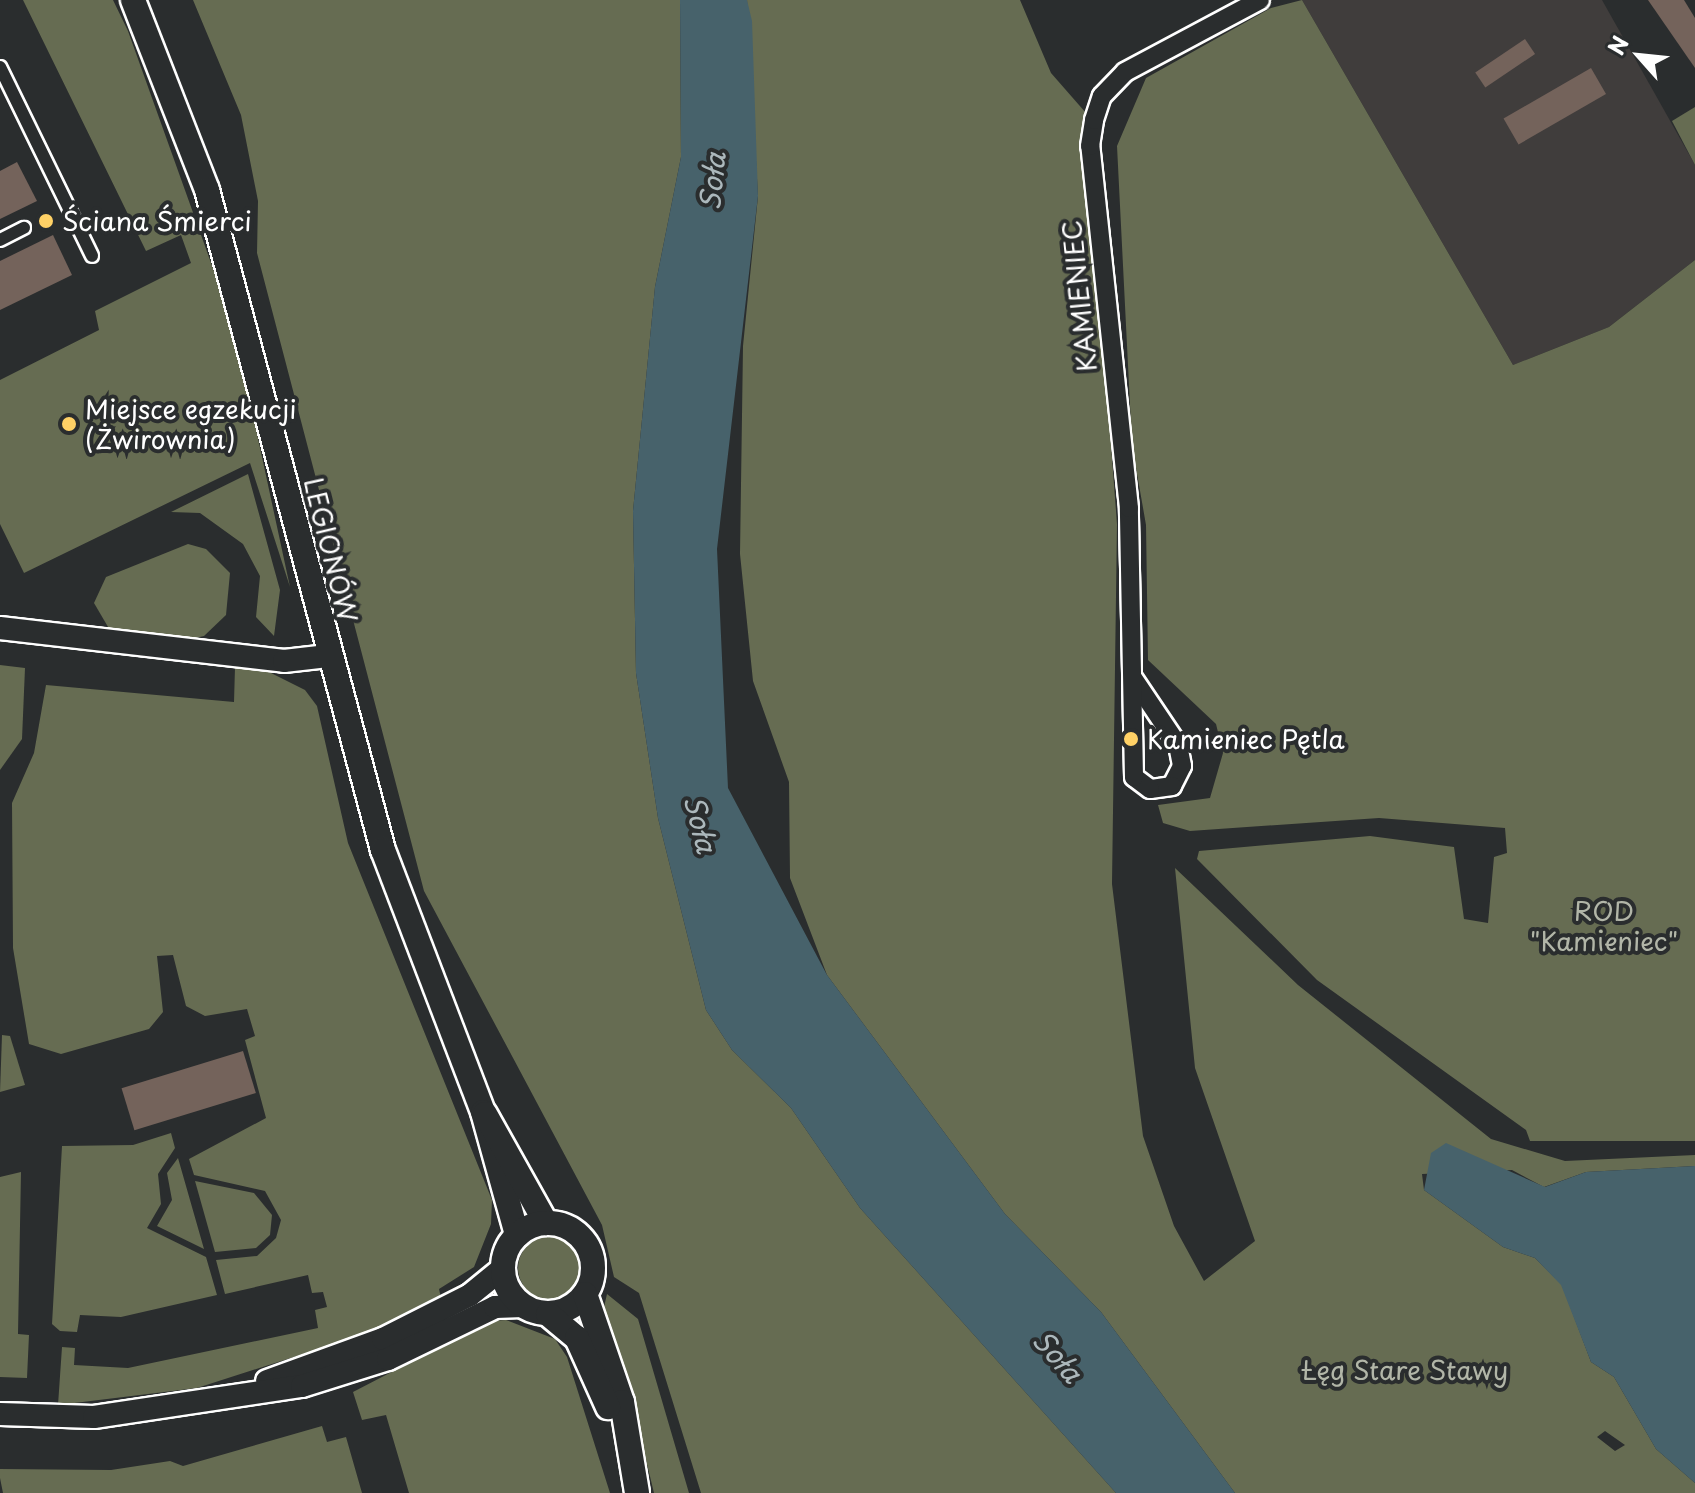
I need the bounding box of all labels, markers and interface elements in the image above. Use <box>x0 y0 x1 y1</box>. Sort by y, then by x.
north arrow <box>1599 16 1679 96</box>
text: N <box>1599 30 1636 60</box>
water label: Soła <box>692 150 732 212</box>
place label: Ściana Śmierci <box>62 205 251 237</box>
marker: Ściana Śmierci <box>37 212 55 230</box>
street label: KAMIENIEC <box>1056 219 1102 373</box>
place label: Miejsce egzekucji (Żwirownia) <box>85 393 298 454</box>
marker: Miejsce egzekucji (Żwirownia) <box>60 415 78 433</box>
street label: LEGIONÓW <box>298 474 364 626</box>
place label: Kamieniec Pętla <box>1147 723 1345 755</box>
marker: Kamieniec Pętla <box>1122 730 1140 748</box>
water label: Soła <box>678 792 724 856</box>
park label: ROD "Kamieniec" <box>1530 895 1678 956</box>
water label: Soła <box>1026 1323 1090 1389</box>
park label: Łęg Stare Stawy <box>1302 1354 1508 1386</box>

